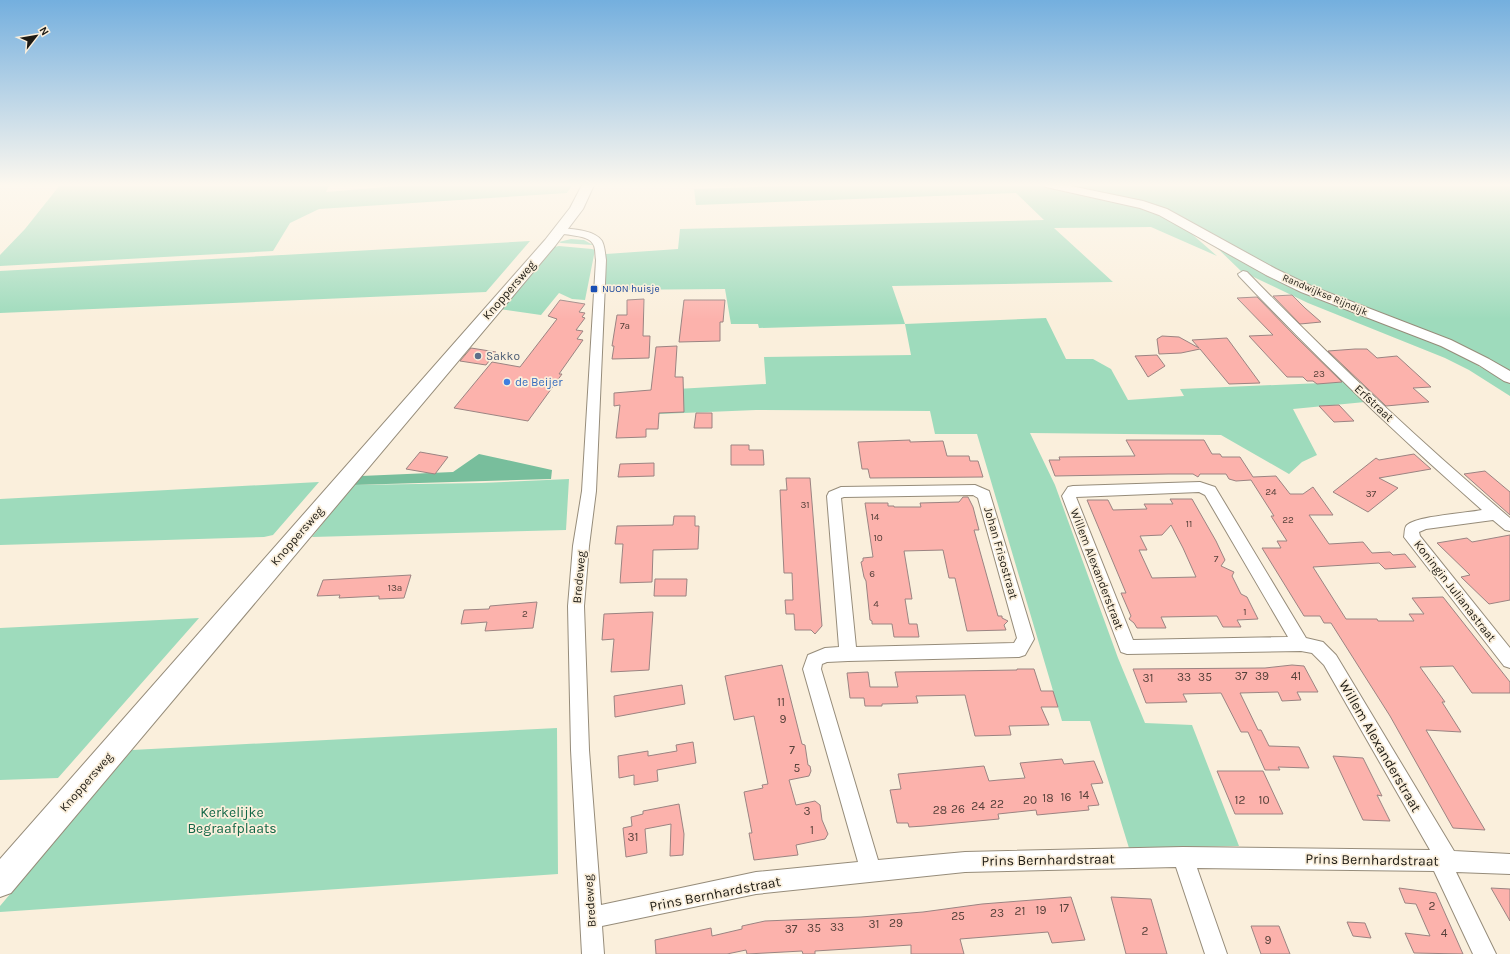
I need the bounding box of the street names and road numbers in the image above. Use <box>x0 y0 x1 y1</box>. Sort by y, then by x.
street label: Knoppersweg <box>480 257 539 322</box>
street label: Randwijkse Rijndijk <box>1281 272 1370 319</box>
street label: Erfstraat <box>1352 382 1397 425</box>
street label: Knoppersweg <box>268 503 327 568</box>
street label: Johan Frisostraat <box>981 505 1021 601</box>
street label: Willem Alexanderstraat <box>1068 507 1127 632</box>
street label: Koningin Julianastraat <box>1411 538 1499 645</box>
street label: Bredeweg <box>570 550 588 604</box>
street label: Willem Alexanderstraat <box>1335 677 1425 815</box>
street label: Knoppersweg <box>57 749 116 814</box>
street label: Prins Bernhardstraat <box>981 850 1115 870</box>
street label: Prins Bernhardstraat <box>1305 850 1439 870</box>
street label: Prins Bernhardstraat <box>648 873 782 915</box>
street label: Bredeweg <box>581 874 599 928</box>

